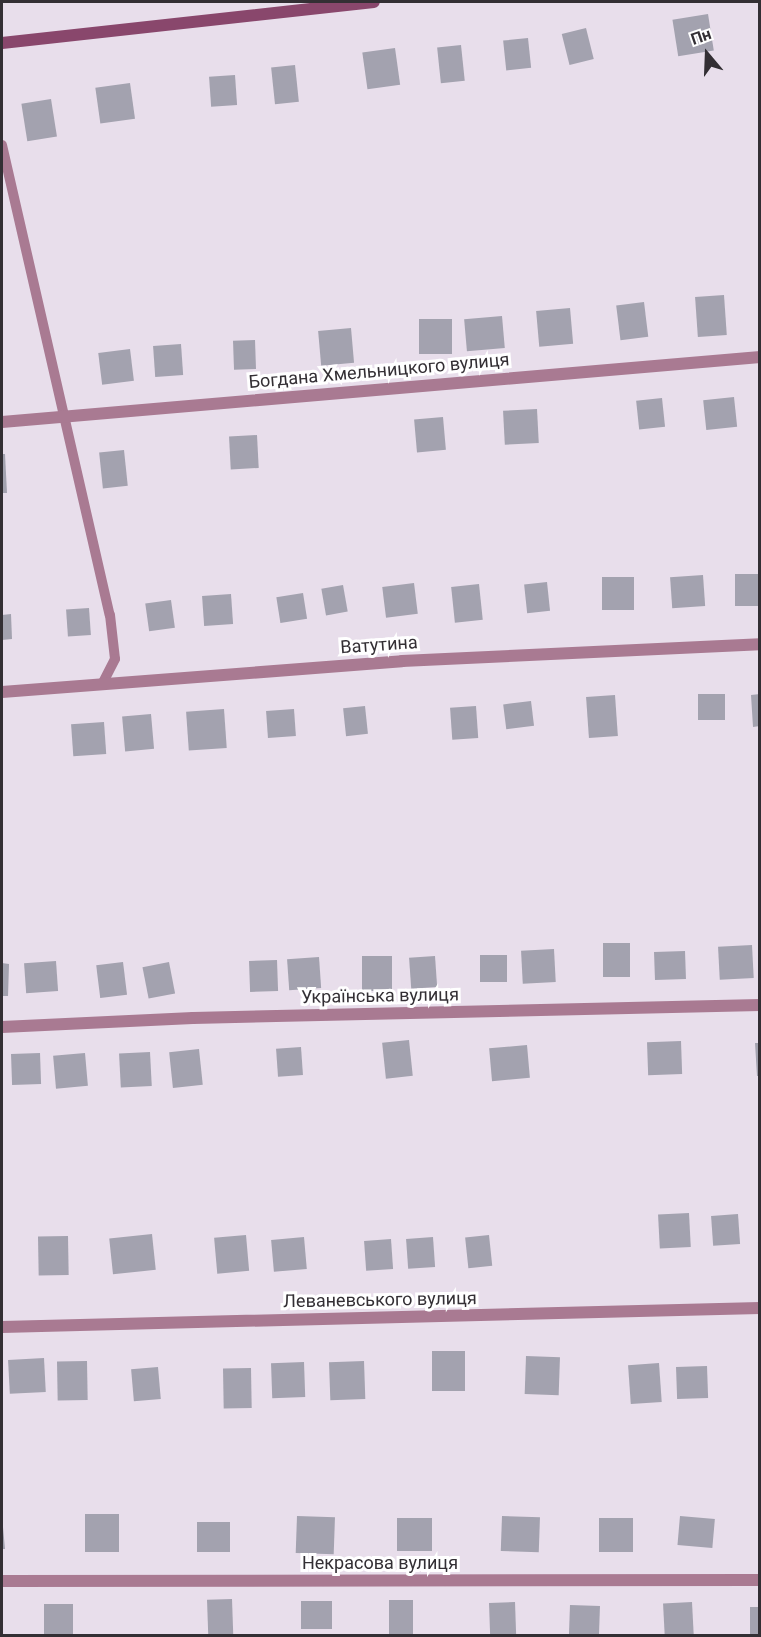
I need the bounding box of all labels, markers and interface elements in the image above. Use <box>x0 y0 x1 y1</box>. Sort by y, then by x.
north arrow <box>677 24 737 84</box>
text: Пн <box>688 24 714 49</box>
street label: Богдана Хмельницкого вулиця <box>248 349 510 393</box>
street label: Ватутина <box>340 632 418 658</box>
street label: Українська вулиця <box>301 984 459 1008</box>
street label: Леваневського вулиця <box>283 1288 477 1312</box>
street label: Некрасова вулиця <box>302 1552 458 1574</box>

